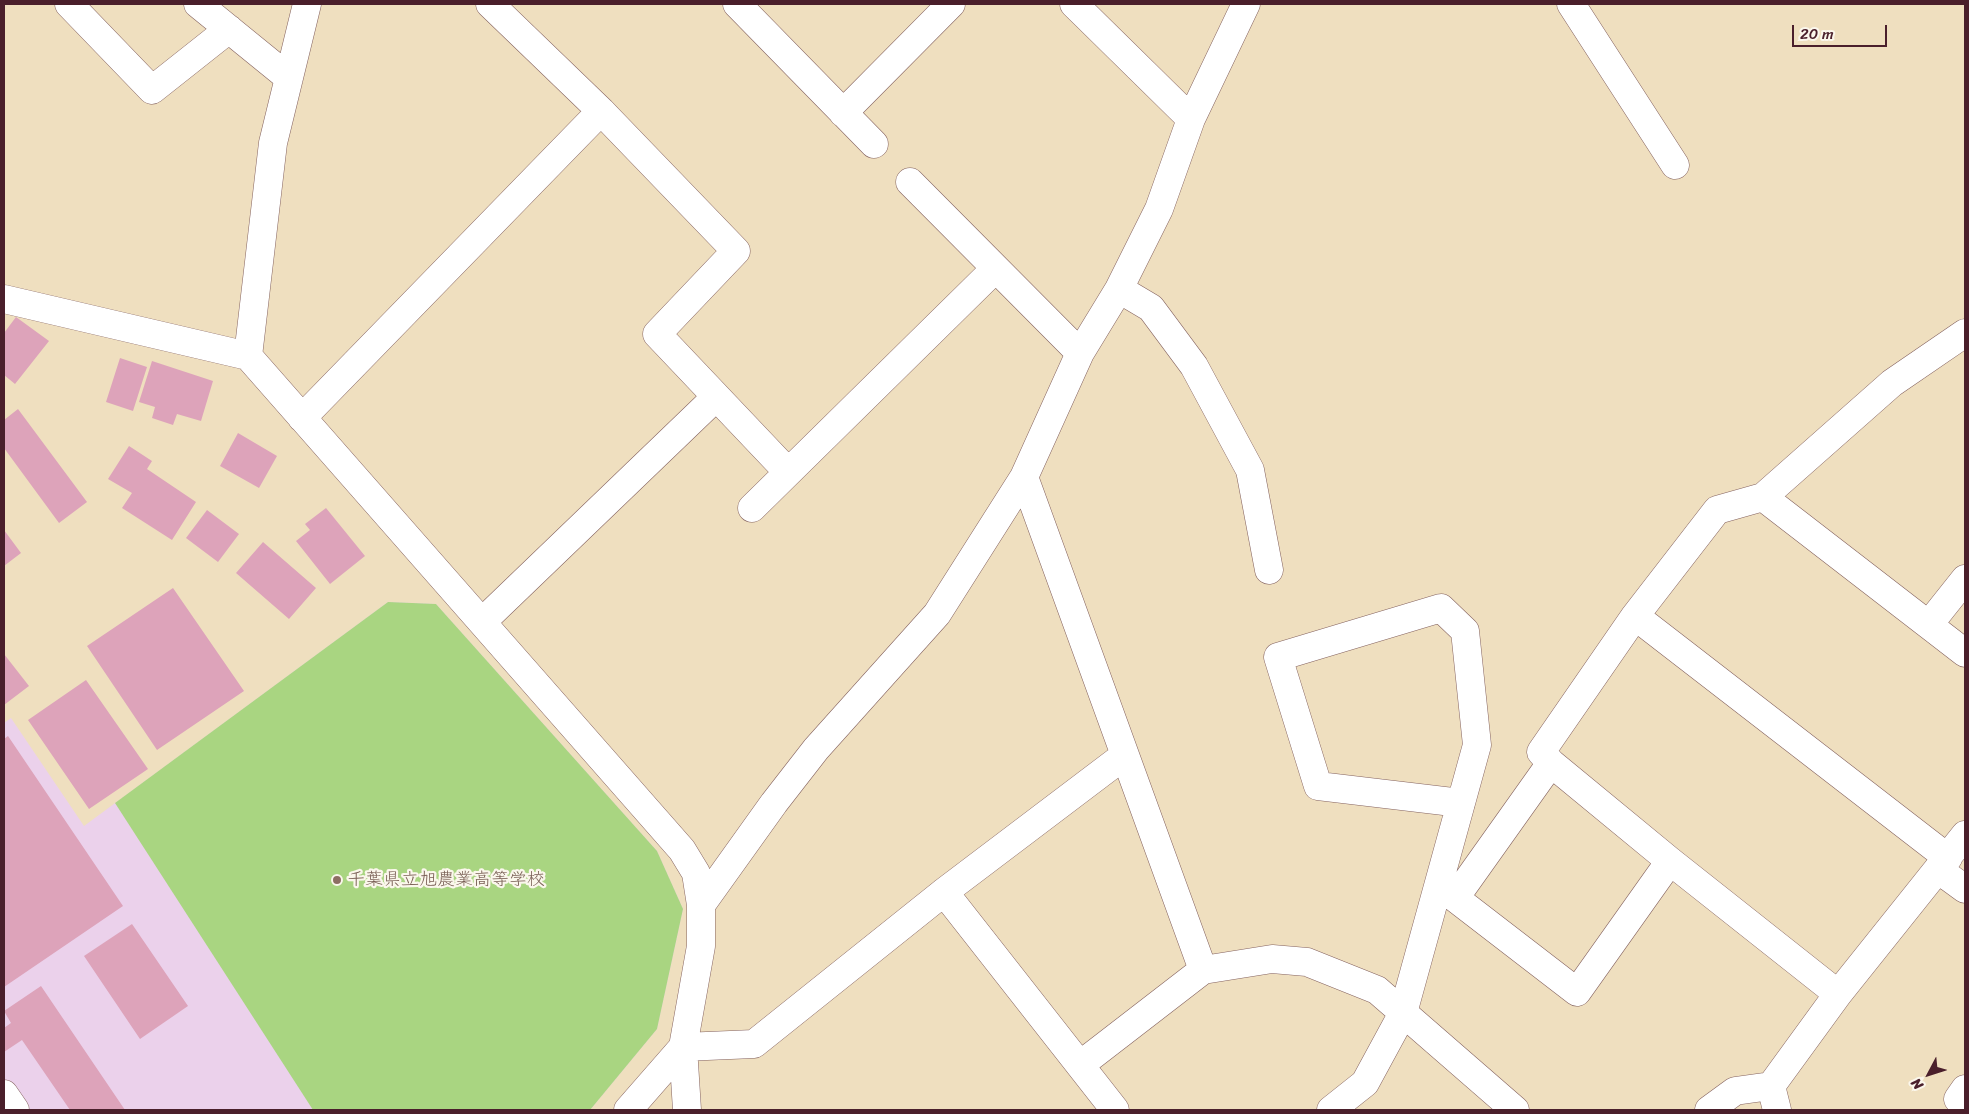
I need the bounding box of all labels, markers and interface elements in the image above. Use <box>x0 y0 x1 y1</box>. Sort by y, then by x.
scale bar <box>1794 15 1889 47</box>
text: 20 m <box>1800 21 1834 47</box>
place label: 千葉県立旭農業高等学校 <box>347 869 545 891</box>
marker: 千葉県立旭農業高等学校 <box>331 874 343 886</box>
north arrow <box>1904 1049 1954 1099</box>
text: N <box>1904 1072 1930 1096</box>

